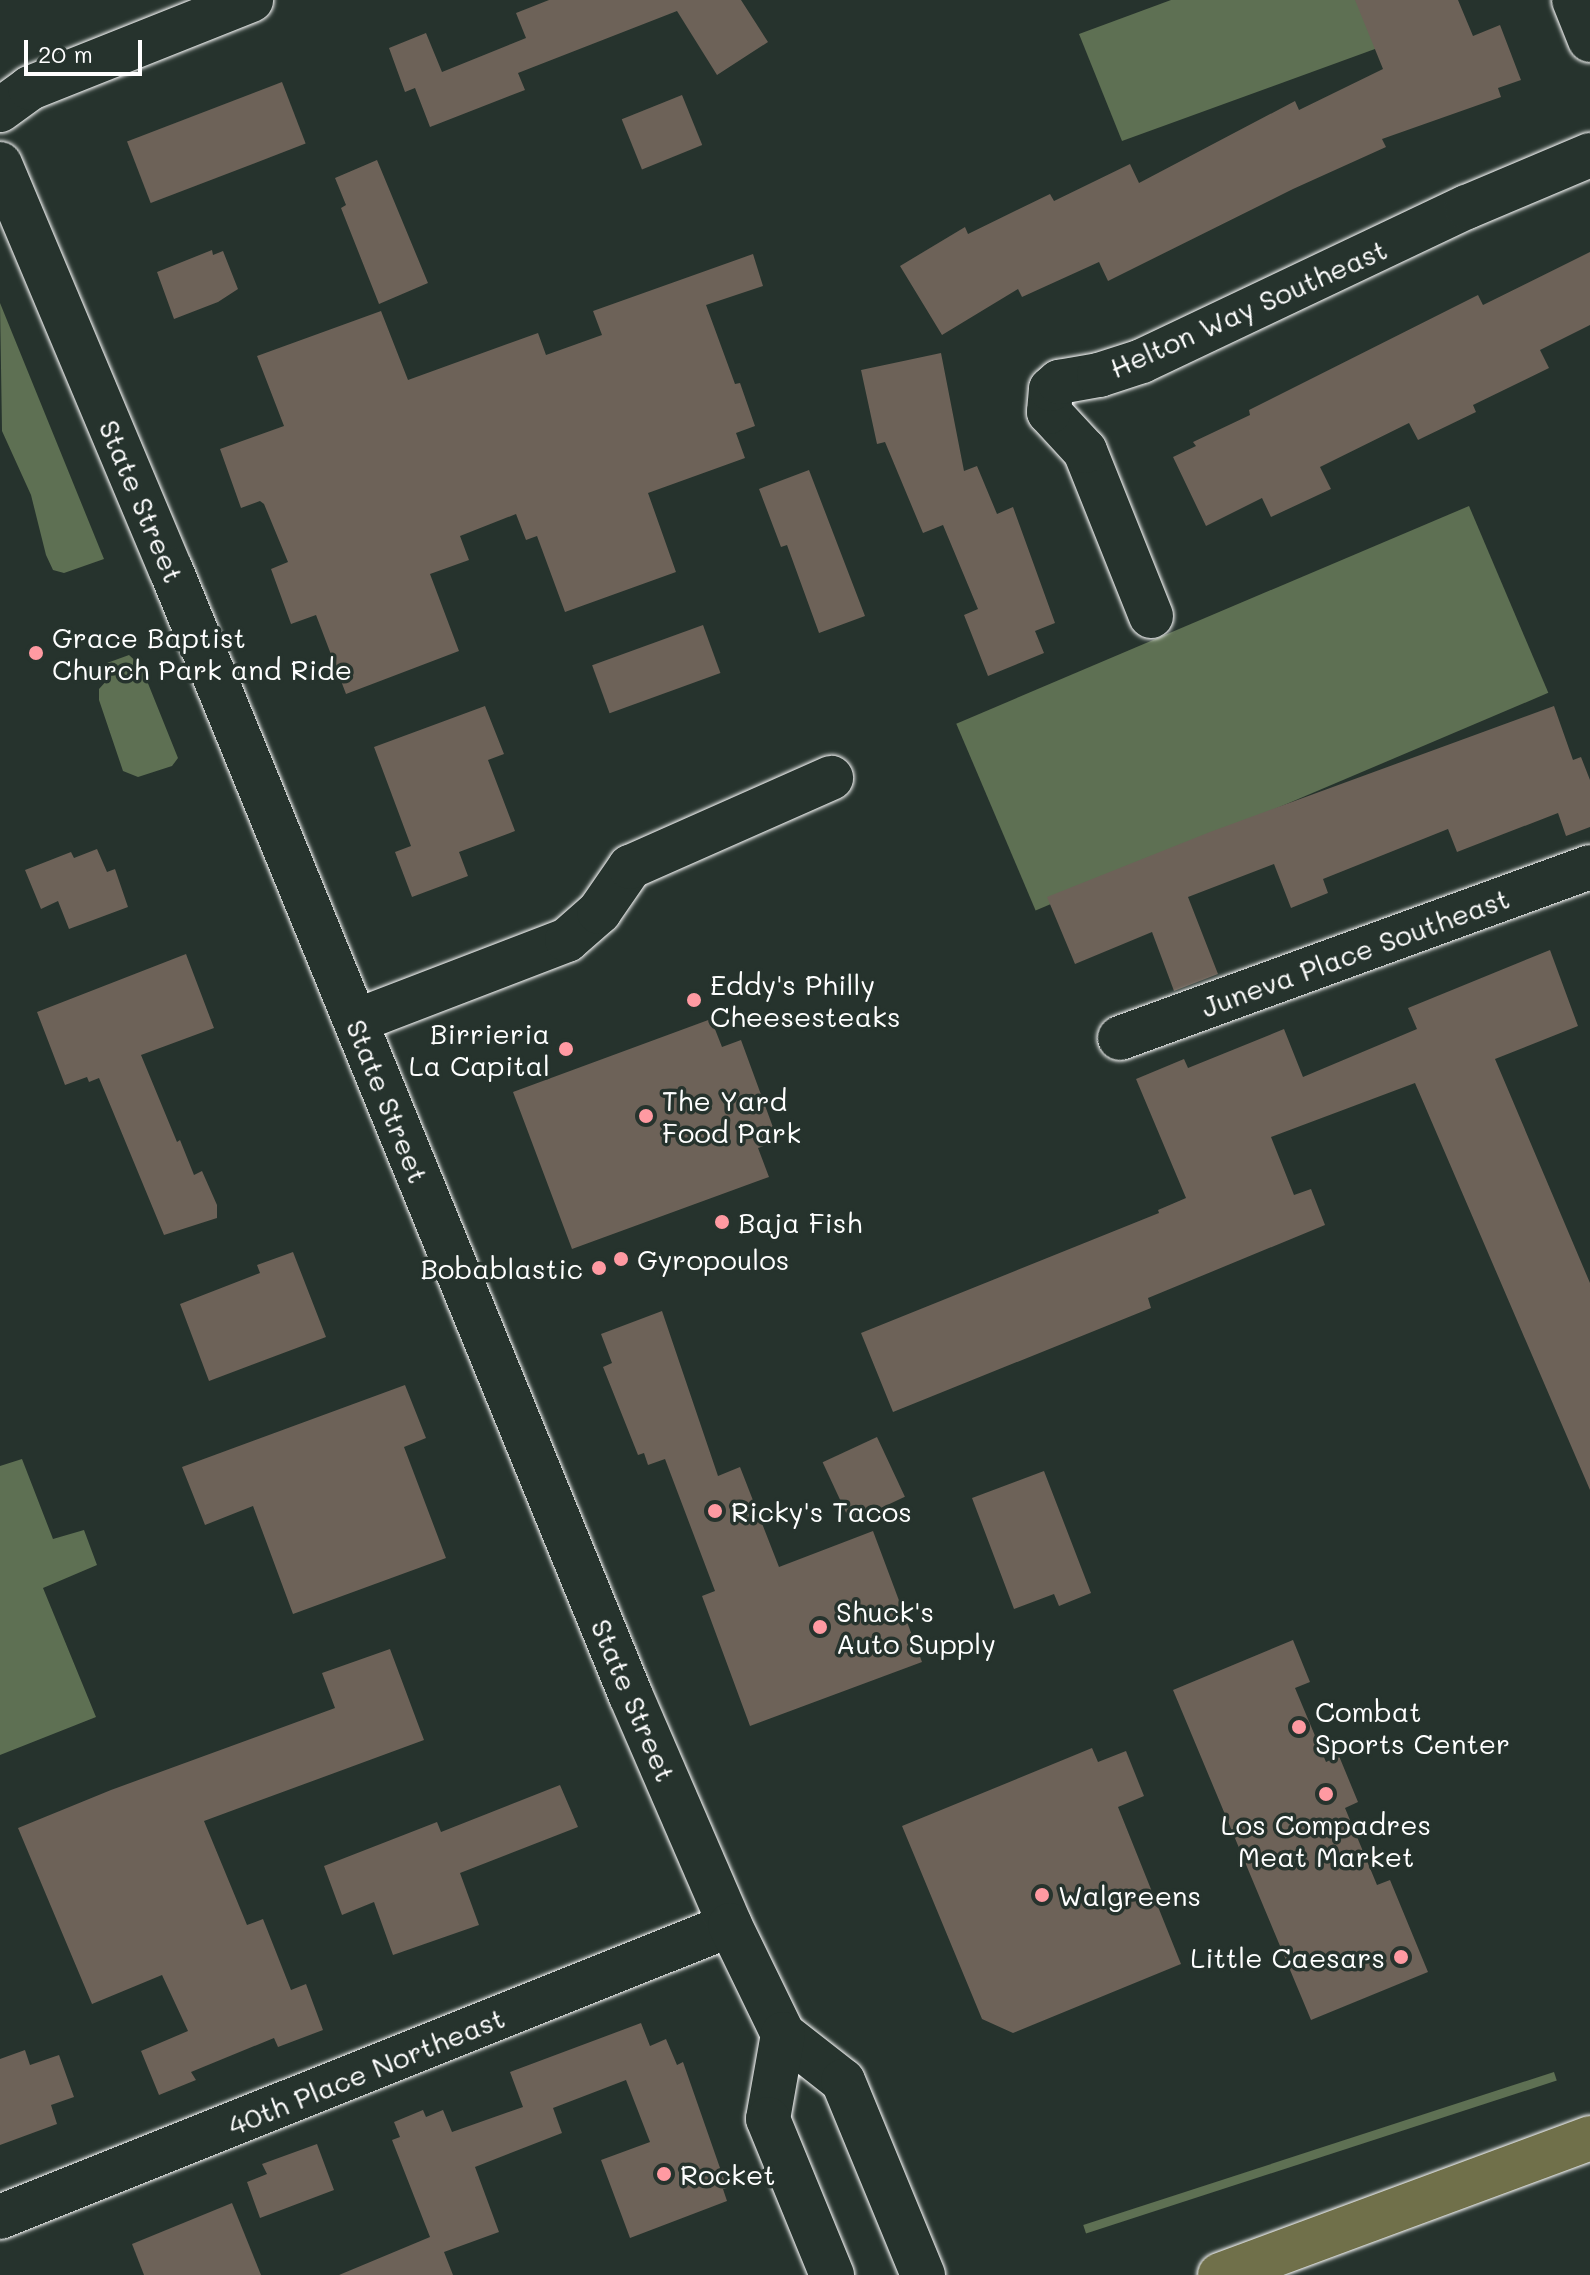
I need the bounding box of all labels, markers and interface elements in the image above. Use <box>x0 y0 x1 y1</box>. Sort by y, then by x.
scale bar <box>28 24 146 74</box>
text: 20 m <box>38 38 93 69</box>
street label: Helton Way Southeast <box>1104 232 1392 384</box>
street label: State Street <box>93 415 191 587</box>
place label: Grace Baptist Church Park and Ride <box>52 620 352 686</box>
marker: Grace Baptist Church Park and Ride <box>27 644 45 662</box>
street label: Juneva Place Southeast <box>1196 881 1514 1023</box>
place label: Eddy's Philly Cheesesteaks <box>710 967 901 1033</box>
marker: Eddy's Philly Cheesesteaks <box>685 991 703 1009</box>
street label: State Street <box>340 1014 436 1188</box>
place label: Birrieria La Capital <box>409 1016 550 1082</box>
marker: Birrieria La Capital <box>557 1040 575 1058</box>
place label: The Yard Food Park <box>662 1083 801 1149</box>
marker: The Yard Food Park <box>637 1107 655 1125</box>
place label: Baja Fish <box>738 1205 862 1239</box>
marker: Baja Fish <box>713 1213 731 1231</box>
place label: Gyropoulos <box>637 1242 789 1276</box>
marker: Gyropoulos <box>612 1250 630 1268</box>
place label: Bobablastic <box>420 1251 583 1285</box>
marker: Bobablastic <box>590 1259 608 1277</box>
place label: Ricky's Tacos <box>731 1494 912 1528</box>
marker: Ricky's Tacos <box>706 1502 724 1520</box>
place label: Shuck's Auto Supply <box>836 1594 996 1660</box>
street label: State Street <box>585 1614 683 1786</box>
marker: Shuck's Auto Supply <box>811 1618 829 1636</box>
place label: Combat Sports Center <box>1315 1694 1510 1760</box>
marker: Combat Sports Center <box>1290 1718 1308 1736</box>
marker: Los Compadres Meat Market <box>1317 1785 1335 1803</box>
place label: Los Compadres Meat Market <box>1221 1807 1431 1873</box>
place label: Walgreens <box>1058 1878 1201 1912</box>
marker: Walgreens <box>1033 1886 1051 1904</box>
place label: Little Caesars <box>1190 1940 1385 1974</box>
marker: Little Caesars <box>1392 1948 1410 1966</box>
street label: 40th Place Northeast <box>223 2000 509 2142</box>
place label: Rocket <box>680 2157 776 2191</box>
marker: Rocket <box>655 2165 673 2183</box>

